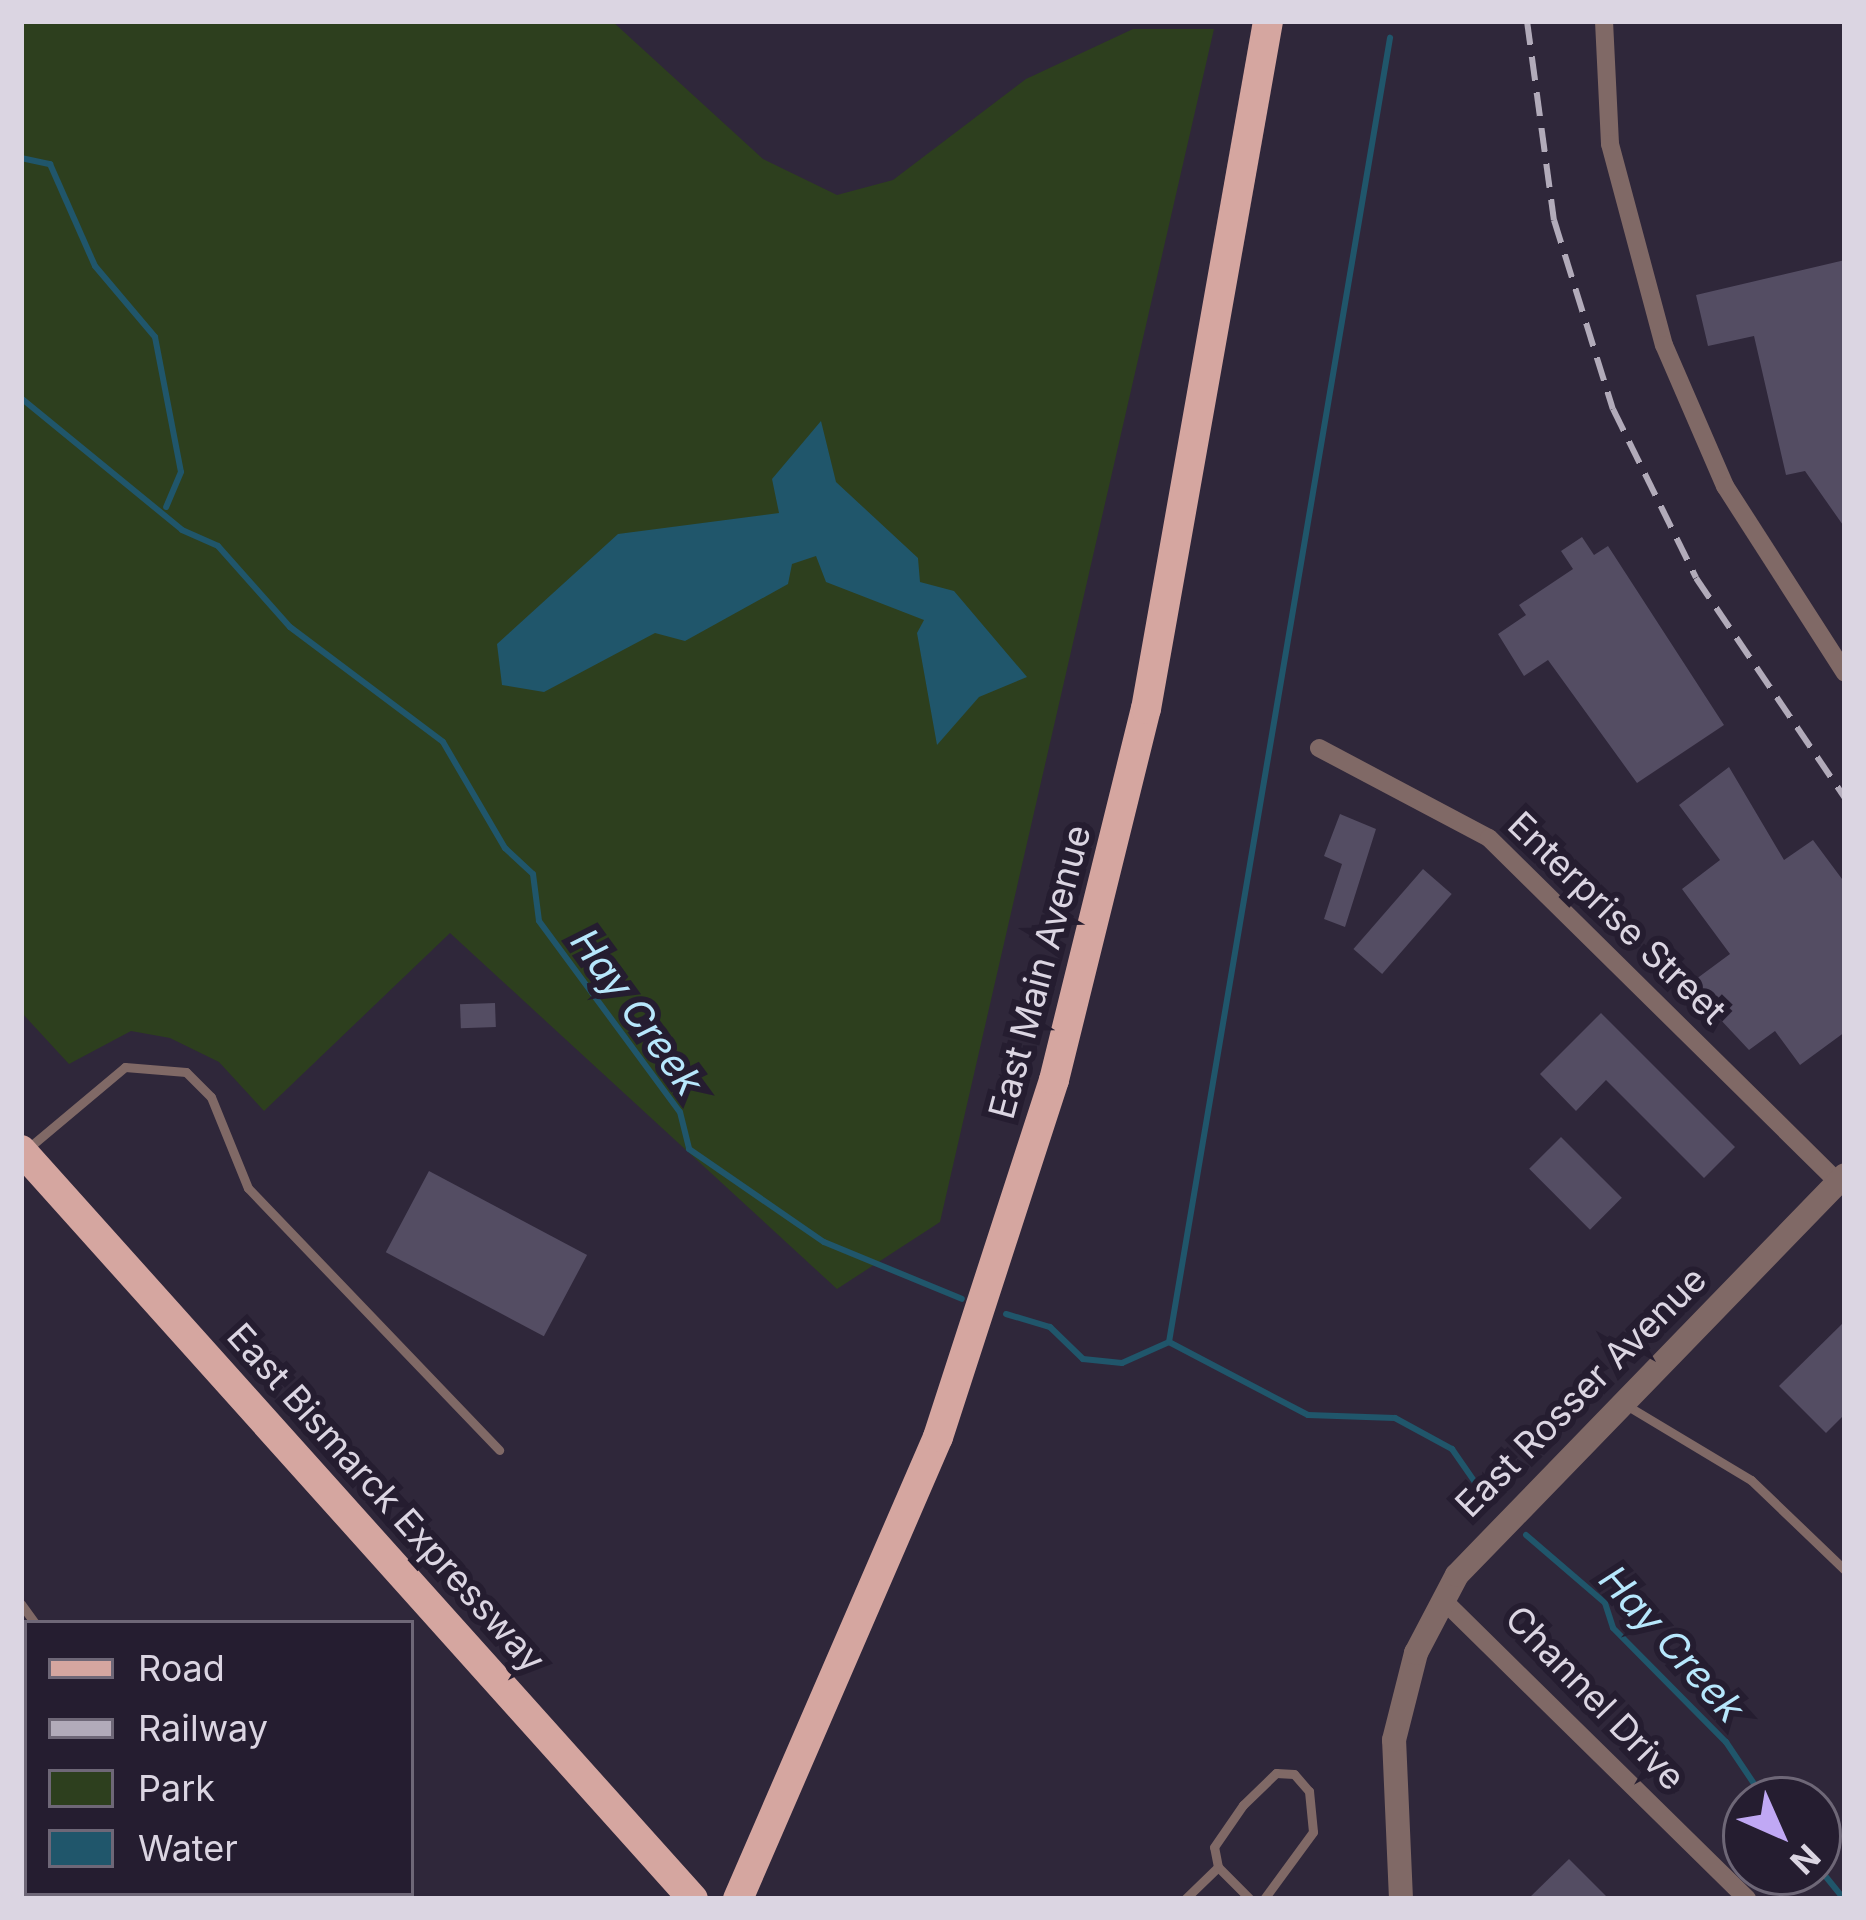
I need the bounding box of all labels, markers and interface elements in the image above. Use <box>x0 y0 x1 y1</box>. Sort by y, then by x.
street label: Enterprise Street <box>1499 803 1735 1033</box>
street label: East Main Avenue <box>980 821 1100 1123</box>
water label: Hay Creek <box>561 920 713 1104</box>
street label: East Rosser Avenue <box>1447 1258 1715 1526</box>
street label: East Bismarck Expressway <box>218 1315 554 1681</box>
water label: Hay Creek <box>1590 1556 1754 1732</box>
street label: Channel Drive <box>1496 1597 1694 1799</box>
legend <box>24 1620 414 1896</box>
text: Road <box>138 1646 225 1690</box>
text: Railway <box>138 1706 268 1750</box>
text: Park <box>138 1766 215 1810</box>
north arrow <box>1722 1776 1842 1896</box>
text: Water <box>138 1826 238 1870</box>
text: N <box>1782 1836 1828 1882</box>

